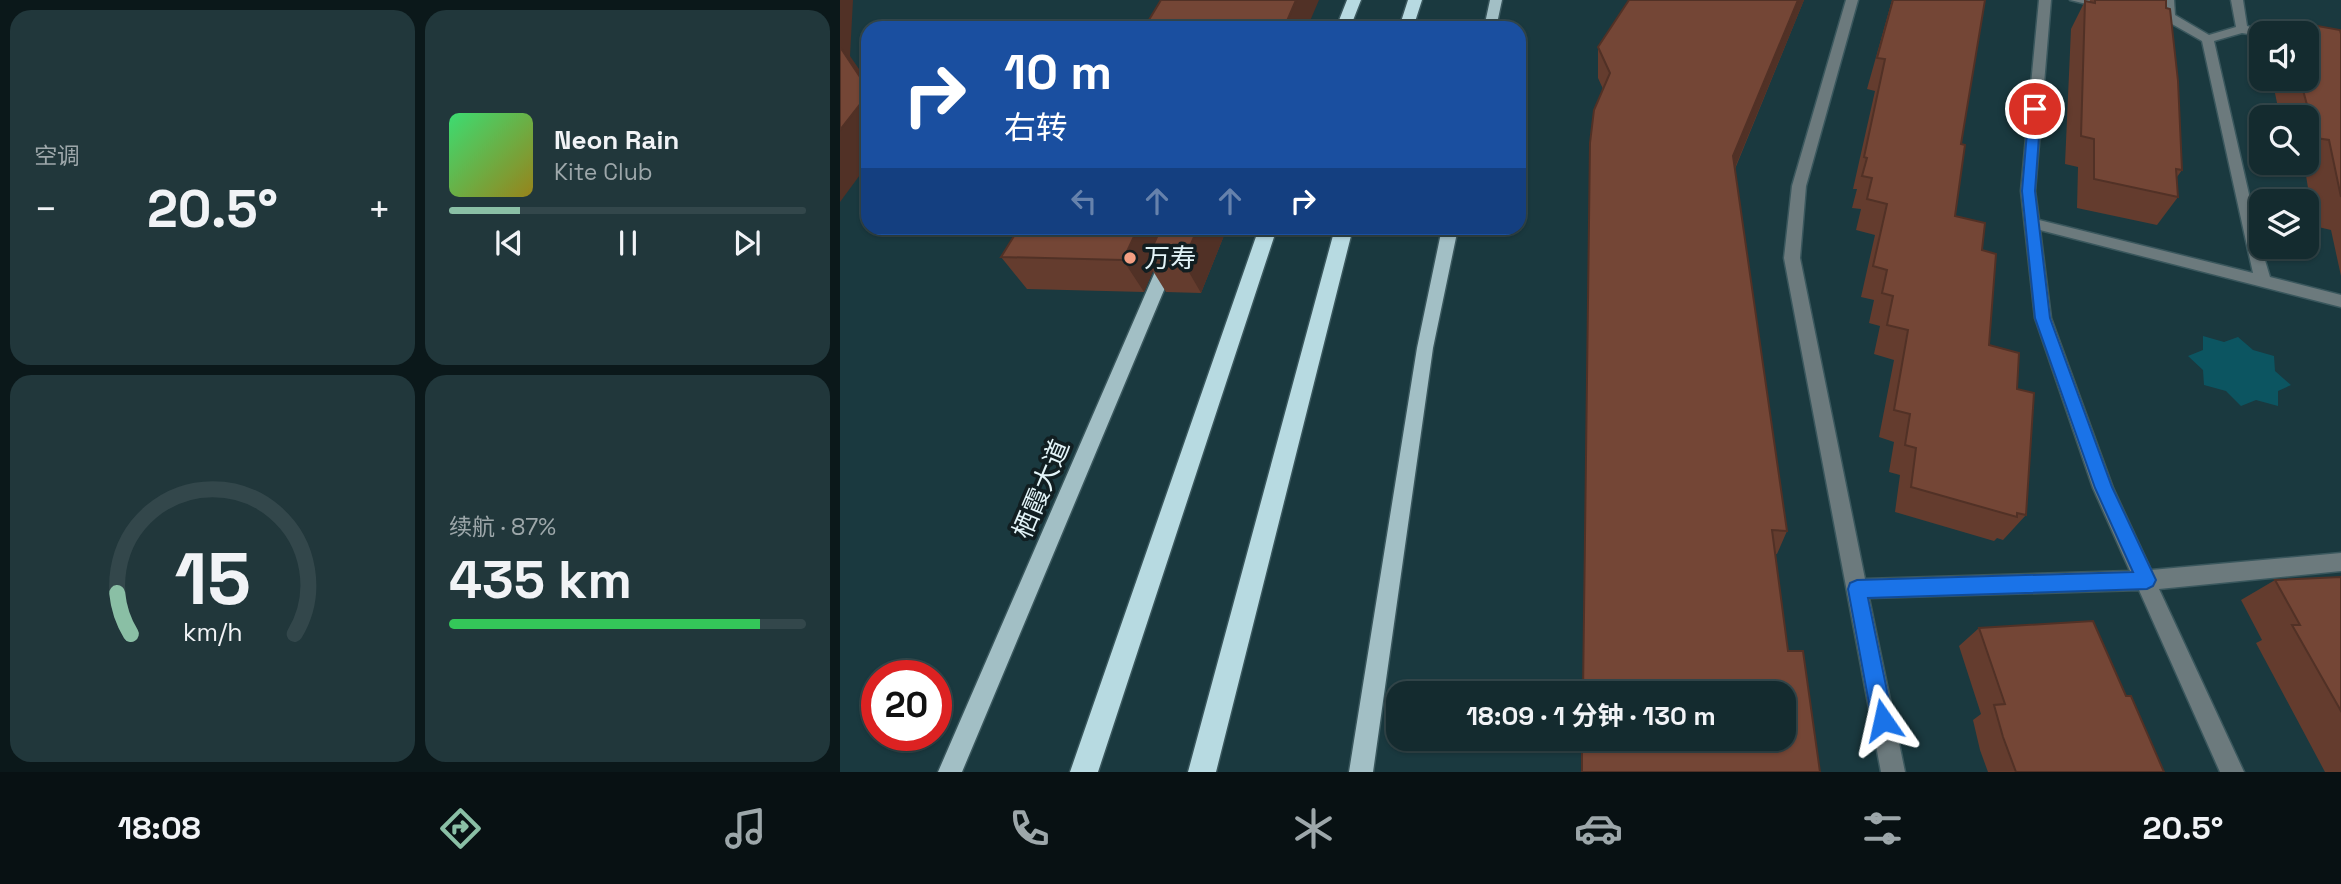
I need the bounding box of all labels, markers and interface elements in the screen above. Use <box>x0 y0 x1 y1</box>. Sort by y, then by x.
map controls <box>2249 21 2319 259</box>
button: sound <box>2249 21 2319 91</box>
text: 10 m <box>1004 41 1112 103</box>
icon: right <box>889 49 980 140</box>
pin <box>2005 79 2065 139</box>
icon: arrive <box>2016 90 2054 128</box>
button: search <box>2249 105 2319 175</box>
text: 右转 <box>1004 108 1068 148</box>
text: Neon Rain <box>554 123 679 157</box>
text: 空调 <box>34 141 80 171</box>
text: Kite Club <box>554 157 653 187</box>
text: 20.5° <box>147 176 278 242</box>
icon: left <box>1065 182 1103 220</box>
icon: ahead <box>1138 182 1176 220</box>
icon: ahead <box>1211 182 1249 220</box>
icon: right <box>1284 182 1322 220</box>
text: − <box>34 185 58 233</box>
text: + <box>367 185 391 233</box>
button: layers <box>2249 189 2319 259</box>
icon: previous <box>490 224 528 262</box>
icon: pause <box>609 224 647 262</box>
icon: next <box>728 224 766 262</box>
place label: 万寿 <box>1144 241 1196 275</box>
marker: 万寿 <box>1122 250 1138 266</box>
street label: 栖霞大道 <box>1005 434 1077 544</box>
text: 续航 · 87% <box>449 512 556 542</box>
text: 15 <box>174 533 251 626</box>
text: 435 km <box>449 547 632 613</box>
text: km/h <box>183 616 242 648</box>
speed limit sign: 20 <box>861 660 952 751</box>
position arrow <box>1846 683 1920 757</box>
text: 18:09 · 1 分钟 · 130 m <box>1466 699 1716 733</box>
icon: directions <box>436 804 485 853</box>
icon: music <box>721 804 770 853</box>
icon: phone <box>1005 804 1054 853</box>
icon: climate <box>1289 804 1338 853</box>
icon: car <box>1574 804 1623 853</box>
icon: filters <box>1858 804 1907 853</box>
text: 18:08 <box>118 808 201 848</box>
text: 20.5° <box>2143 808 2223 848</box>

